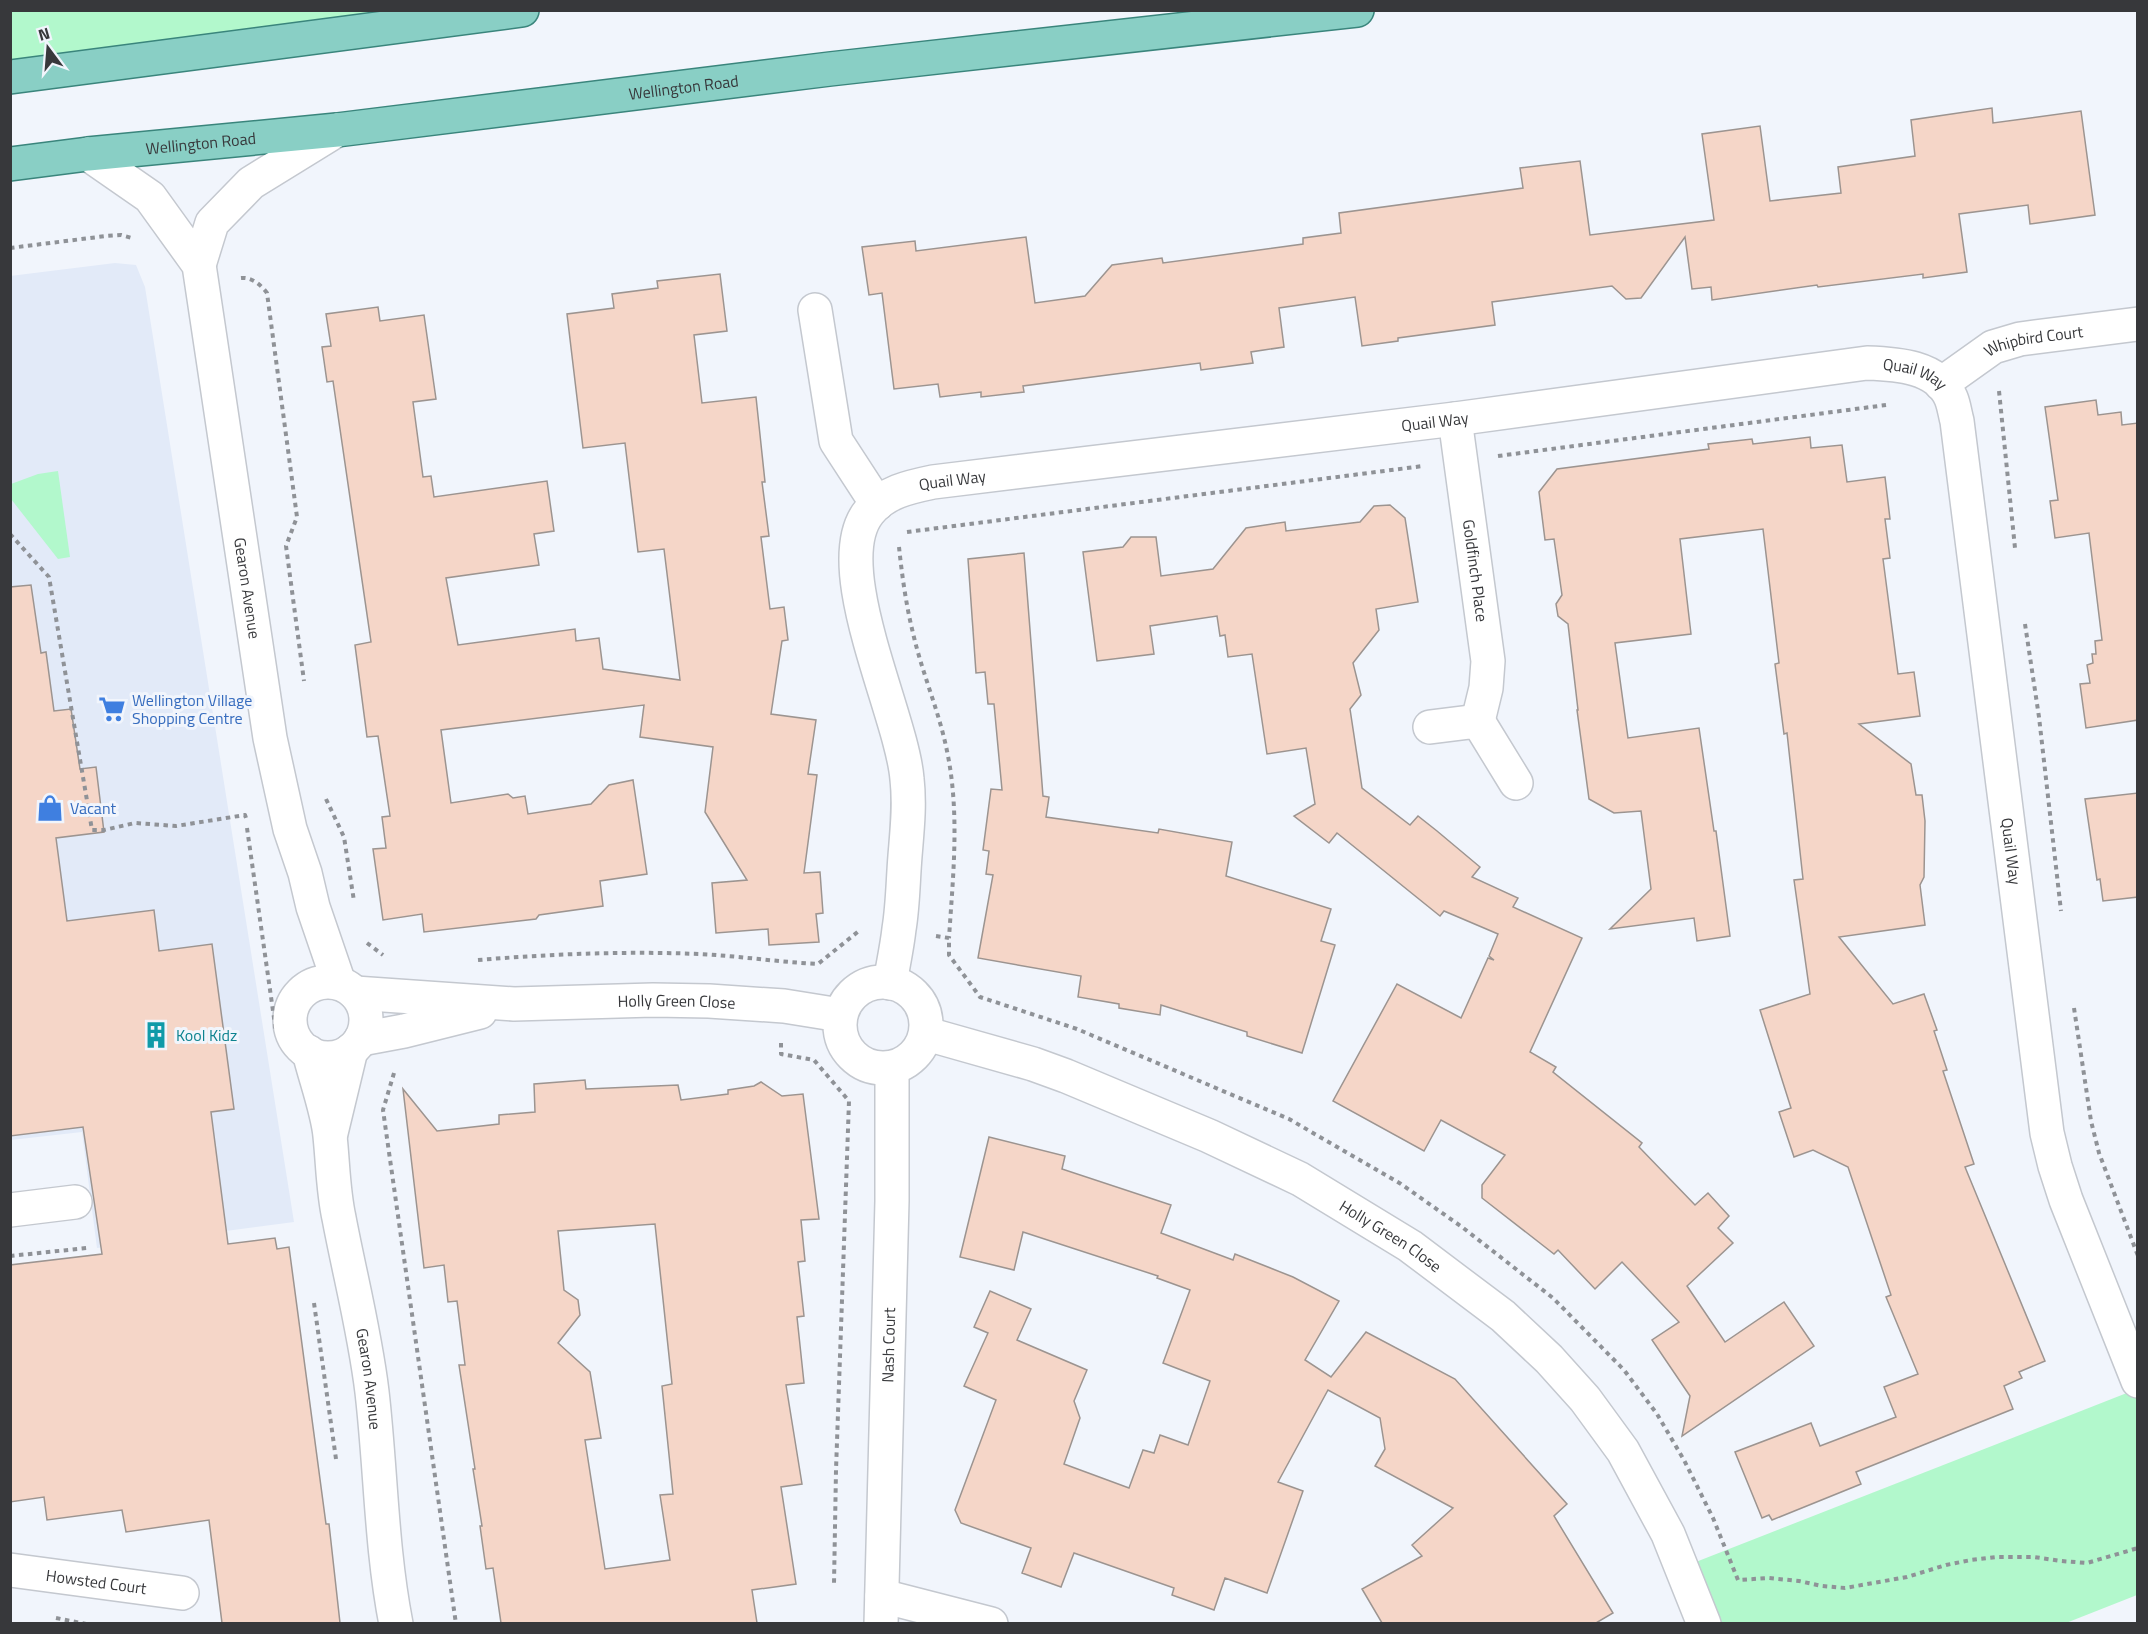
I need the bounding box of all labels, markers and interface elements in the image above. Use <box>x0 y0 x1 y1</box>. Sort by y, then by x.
north arrow <box>18 18 78 78</box>
text: N <box>35 21 53 47</box>
street label: Wellington Road <box>627 68 740 106</box>
street label: Wellington Road <box>145 126 257 160</box>
street label: Whipbird Court <box>1979 319 2085 362</box>
street label: Quail Way <box>1882 352 1953 395</box>
street label: Quail Way <box>1400 405 1470 437</box>
street label: Quail Way <box>916 464 987 497</box>
street label: Goldfinch Place <box>1457 518 1495 623</box>
street label: Gearon Avenue <box>228 536 267 640</box>
place label: Wellington Village Shopping Centre <box>132 688 252 730</box>
supermarket icon: Wellington Village Shopping Centre <box>97 694 127 724</box>
shop icon: Vacant <box>35 793 65 823</box>
place label: Vacant <box>70 796 116 820</box>
street label: Quail Way <box>1995 816 2028 886</box>
street label: Holly Green Close <box>617 988 736 1015</box>
building icon: Kool Kidz <box>141 1020 171 1050</box>
place label: Kool Kidz <box>176 1023 237 1047</box>
street label: Holly Green Close <box>1335 1194 1447 1278</box>
street label: Nash Court <box>875 1307 901 1383</box>
street label: Gearon Avenue <box>350 1326 388 1431</box>
street label: Howsted Court <box>45 1563 148 1600</box>

